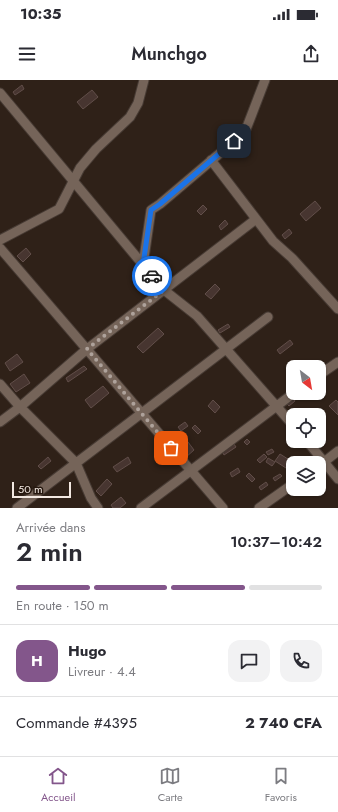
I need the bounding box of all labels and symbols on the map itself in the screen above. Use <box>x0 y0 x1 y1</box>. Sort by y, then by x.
pin <box>217 124 251 158</box>
courier <box>132 256 172 296</box>
north arrow <box>286 360 326 400</box>
pin <box>154 431 188 465</box>
scale bar <box>12 480 71 499</box>

